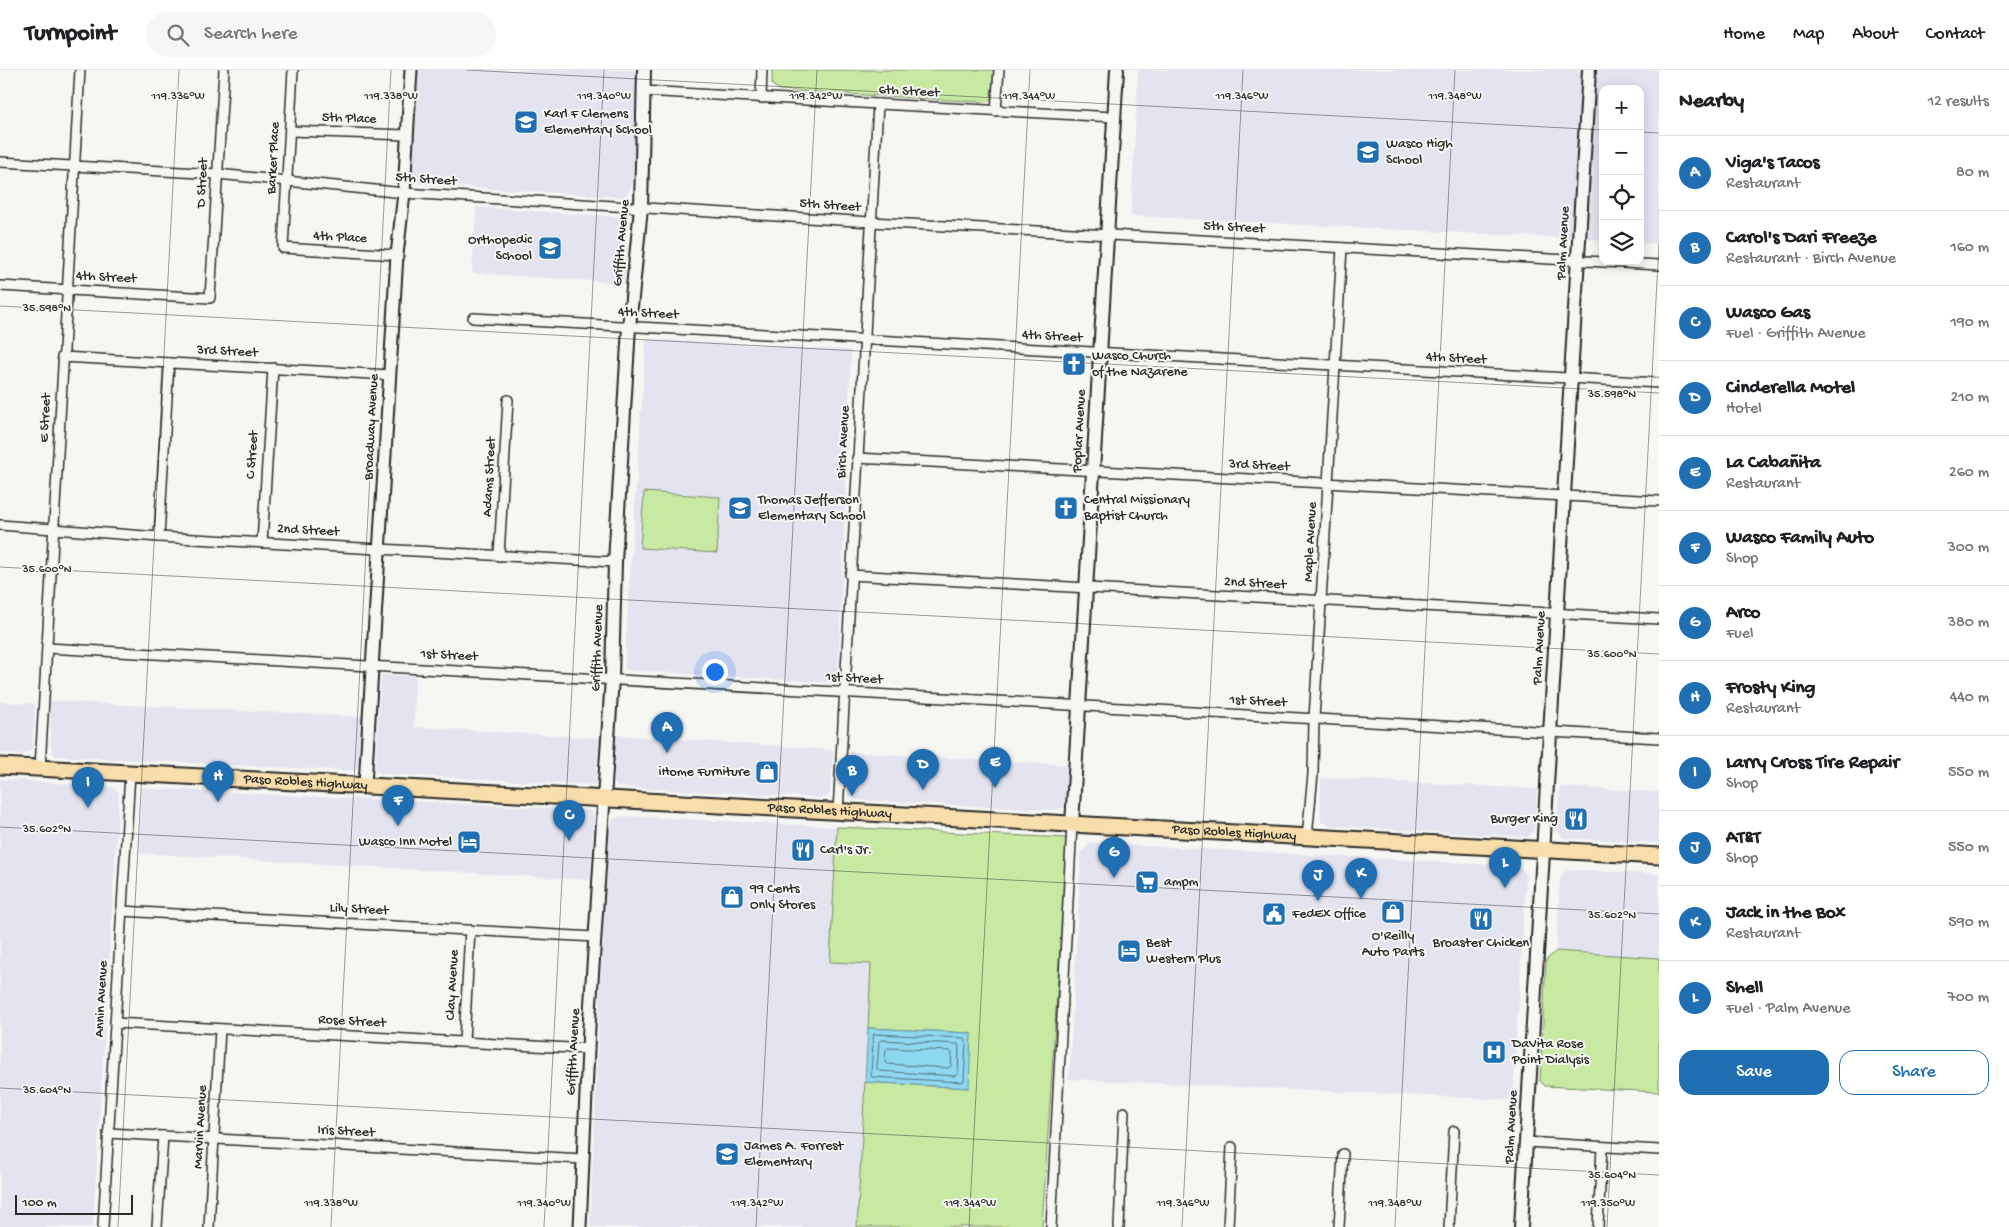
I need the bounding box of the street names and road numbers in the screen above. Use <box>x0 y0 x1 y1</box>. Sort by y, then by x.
street label: 6th Street <box>878 82 941 102</box>
street label: 5th Place <box>321 110 377 128</box>
street label: Barker Place <box>264 121 284 195</box>
street label: D Street <box>193 156 213 209</box>
street label: 5th Street <box>395 169 458 191</box>
street label: 5th Street <box>799 195 862 217</box>
street label: Griffith Avenue <box>610 198 634 287</box>
street label: Palm Avenue <box>1554 205 1574 281</box>
street label: 5th Street <box>1203 218 1266 238</box>
street label: 4th Place <box>313 228 368 248</box>
street label: 4th Street <box>75 268 138 288</box>
street label: 4th Street <box>617 304 680 324</box>
street label: 4th Street <box>1021 327 1084 347</box>
street label: 3rd Street <box>195 342 259 362</box>
street label: 4th Street <box>1425 349 1488 369</box>
street label: Broadway Avenue <box>361 373 383 482</box>
street label: Poplar Avenue <box>1069 388 1091 474</box>
street label: E Street <box>36 392 56 443</box>
street label: Birch Avenue <box>834 404 854 480</box>
street label: C Street <box>243 429 263 480</box>
street label: Adams Street <box>479 435 501 517</box>
street label: 3rd Street <box>1227 456 1291 476</box>
street label: Maple Avenue <box>1300 501 1322 582</box>
street label: 2nd Street <box>276 521 341 541</box>
street label: 2nd Street <box>1223 574 1288 594</box>
street label: Griffith Avenue <box>588 603 608 692</box>
street label: Palm Avenue <box>1530 610 1550 686</box>
street label: 1st Street <box>419 646 479 666</box>
street label: 1st Street <box>824 669 884 689</box>
street label: 1st Street <box>1228 692 1288 712</box>
street label: Paso Robles Highway <box>242 771 368 794</box>
street label: Paso Robles Highway <box>766 799 892 823</box>
street label: Paso Robles Highway <box>1171 821 1297 845</box>
street label: Lily Street <box>329 900 390 920</box>
street label: Clay Avenue <box>443 948 463 1021</box>
street label: Annin Avenue <box>92 960 113 1038</box>
street label: Griffith Avenue <box>563 1007 585 1096</box>
street label: Rose Street <box>318 1012 387 1032</box>
street label: Marvin Avenue <box>190 1084 212 1169</box>
street label: Palm Avenue <box>1502 1089 1522 1165</box>
street label: Iris Street <box>317 1122 376 1142</box>

